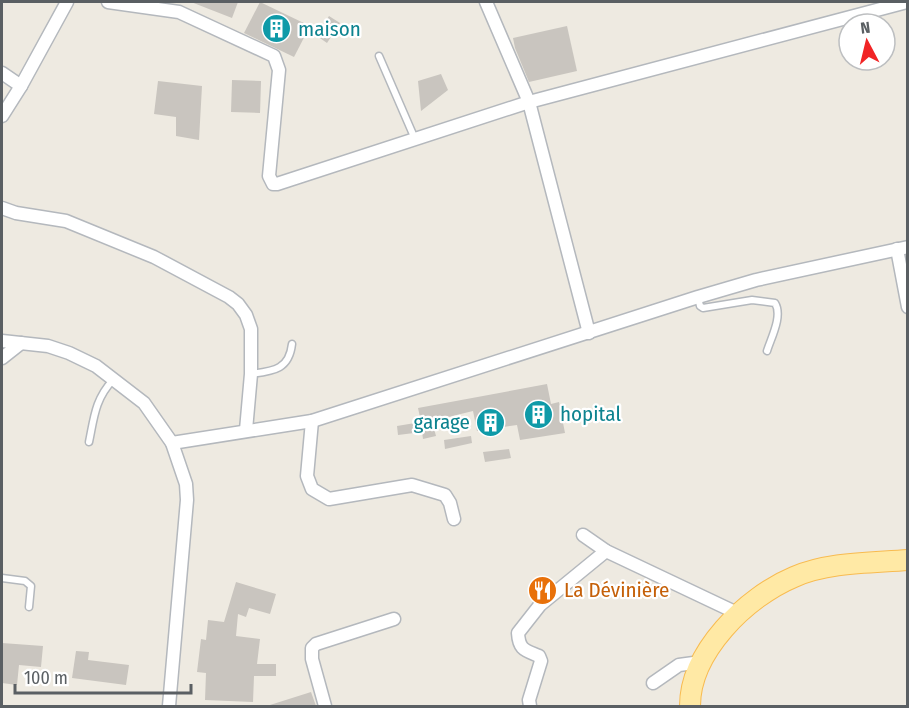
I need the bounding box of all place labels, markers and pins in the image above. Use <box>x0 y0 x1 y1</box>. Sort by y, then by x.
building icon: maison <box>261 13 293 45</box>
place label: maison <box>298 16 361 42</box>
building icon: hopital <box>523 398 555 430</box>
place label: hopital <box>560 401 621 427</box>
building icon: garage <box>475 406 507 438</box>
place label: garage <box>414 409 470 435</box>
restaurant icon: La Dévinière <box>527 574 559 606</box>
place label: La Dévinière <box>564 577 669 603</box>

